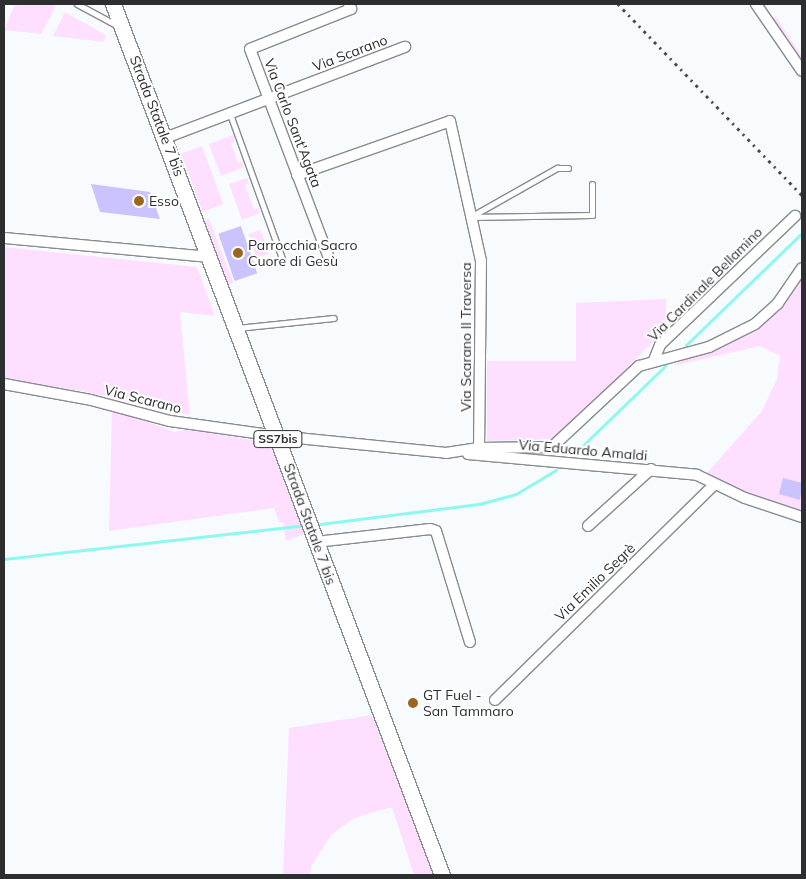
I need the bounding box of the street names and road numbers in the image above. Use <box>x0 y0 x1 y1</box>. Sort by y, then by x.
street label: Via Scarano <box>310 31 390 75</box>
street label: Strada Statale 7 bis <box>126 53 188 179</box>
street label: Via Carlo Sant'Agata <box>261 56 325 190</box>
street label: Via Cardinale Bellamino <box>644 223 766 345</box>
street label: Via Scarano II Traversa <box>458 262 474 412</box>
street label: Via Scarano <box>103 381 183 417</box>
road number: SS7bis <box>253 429 303 448</box>
street label: Via Eduardo Amaldi <box>518 436 648 464</box>
street label: Strada Statale 7 bis <box>280 461 340 587</box>
street label: Via Emilio Segrè <box>552 540 638 624</box>

